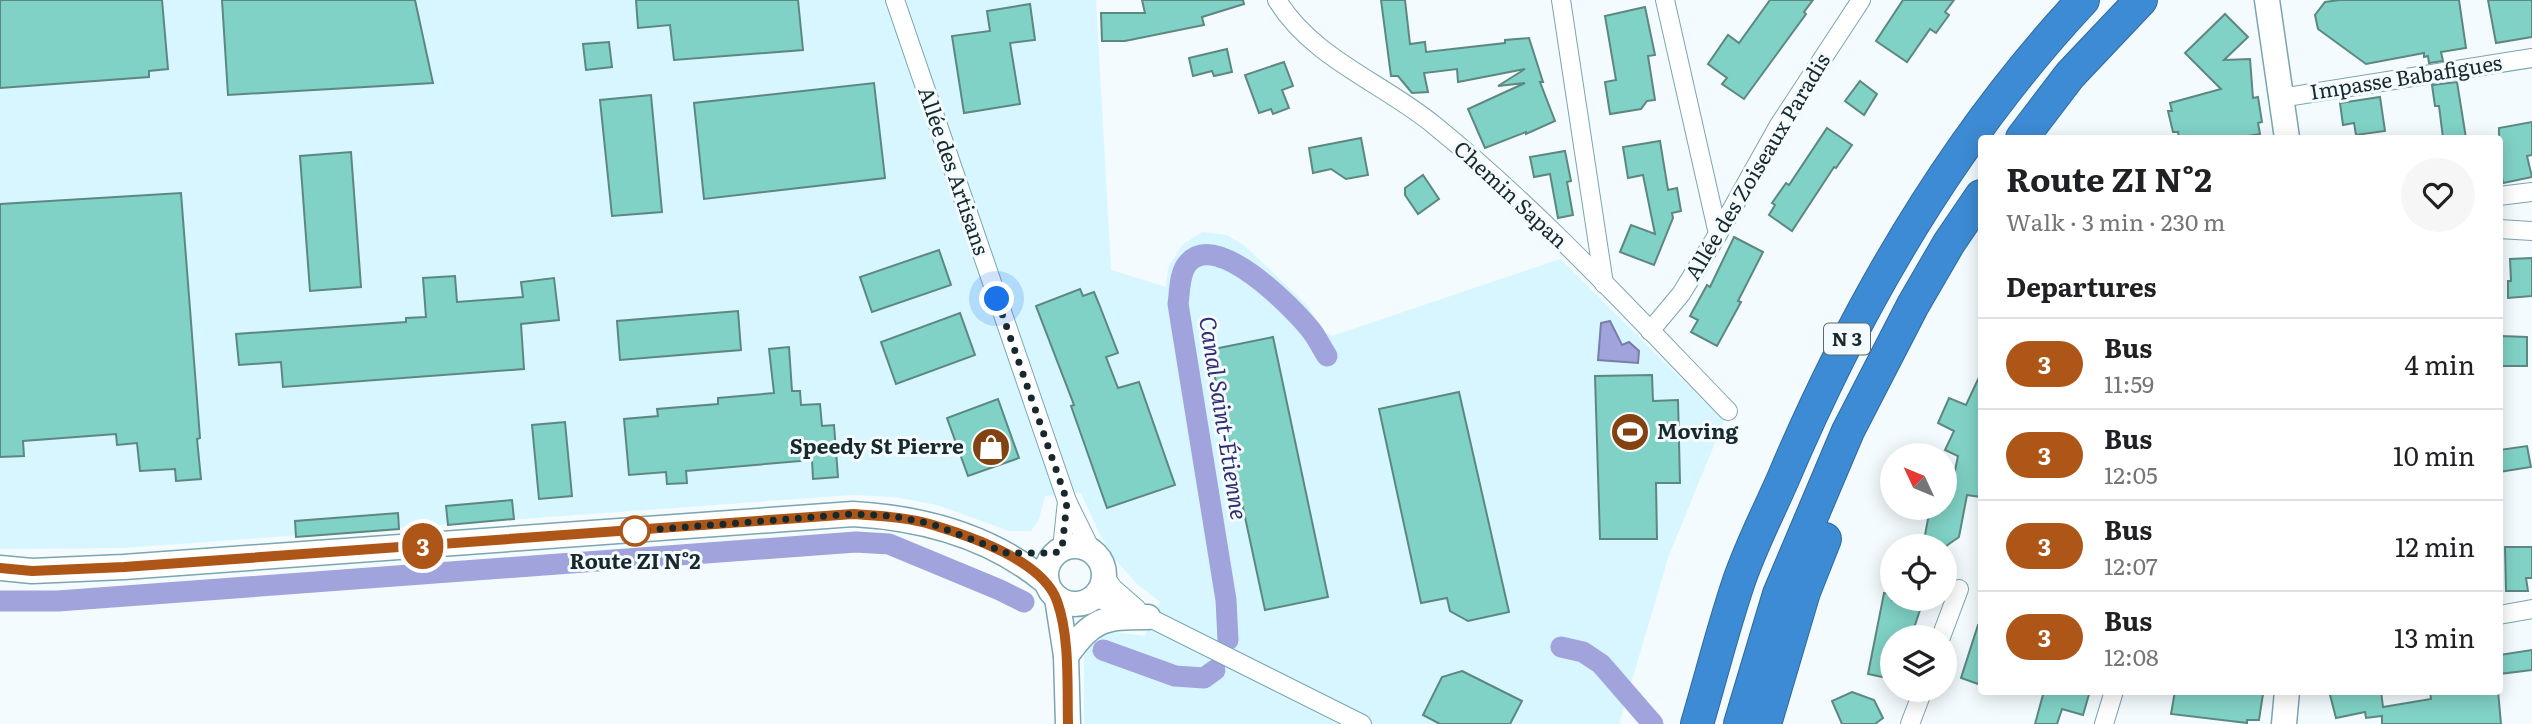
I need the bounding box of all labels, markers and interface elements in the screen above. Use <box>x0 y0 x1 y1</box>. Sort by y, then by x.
street label: Impasse Babafigues <box>2307 45 2504 106</box>
street label: Allée des Zoiseaux Paradis <box>1676 46 1836 285</box>
street label: Allée des Artisans <box>912 82 999 259</box>
street label: Chemin Sapan <box>1448 132 1576 254</box>
text: Route ZI N°2 <box>2006 153 2212 202</box>
button: heart <box>2401 158 2475 232</box>
text: Walk · 3 min · 230 m <box>2006 204 2225 238</box>
text: Departures <box>2006 266 2157 305</box>
your location <box>979 281 1014 316</box>
water label: Canal Saint-Étienne <box>1192 313 1258 522</box>
road number: N 3 <box>1824 324 1870 354</box>
text: Bus <box>2104 327 2152 366</box>
text: 4 min <box>2404 344 2475 383</box>
text: 3 <box>2038 346 2051 381</box>
text: 11:59 <box>2104 366 2154 400</box>
sports icon: Moving <box>1609 411 1651 453</box>
place label: Moving <box>1657 414 1739 445</box>
text: Bus <box>2104 418 2152 457</box>
shop icon: Speedy St Pierre <box>970 426 1012 468</box>
place label: Speedy St Pierre <box>790 429 964 460</box>
text: 10 min <box>2393 435 2475 474</box>
text: 3 <box>2038 437 2051 472</box>
north arrow <box>1880 443 1956 520</box>
map controls <box>1880 443 1957 702</box>
text: 12:05 <box>2104 457 2158 491</box>
text: Bus <box>2104 509 2152 548</box>
marker: Route ZI N°2 <box>620 516 650 546</box>
line badge: 3 <box>400 523 446 569</box>
text: 12 min <box>2395 526 2475 565</box>
text: 3 <box>416 528 430 563</box>
text: 3 <box>2038 528 2051 563</box>
button: locate <box>1880 534 1957 611</box>
place label: Route ZI N°2 <box>569 544 701 575</box>
text: 12:07 <box>2104 548 2158 582</box>
text: Bus <box>2104 600 2152 639</box>
text: 13 min <box>2394 617 2475 656</box>
text: 3 <box>2038 619 2051 654</box>
button: layers <box>1880 625 1957 702</box>
text: 12:08 <box>2104 639 2159 673</box>

